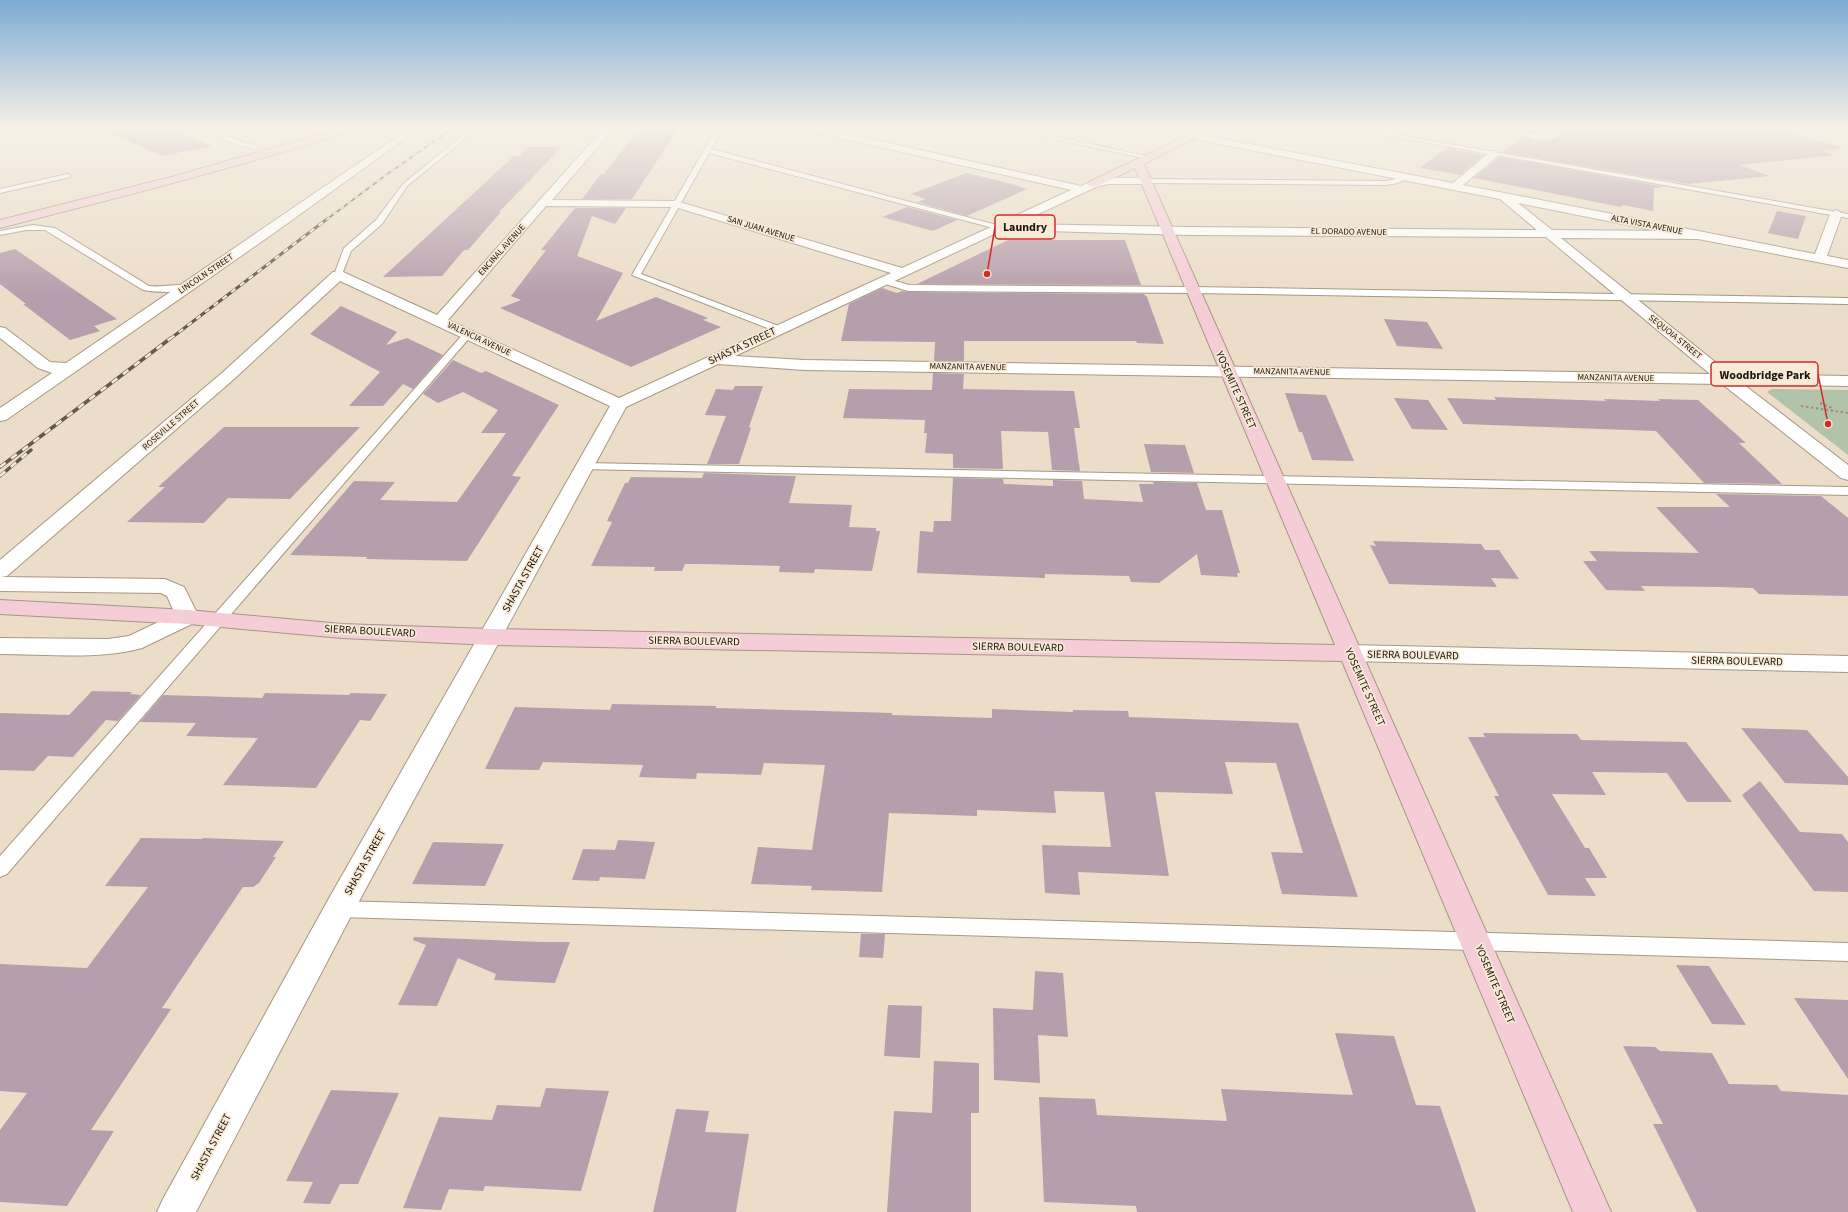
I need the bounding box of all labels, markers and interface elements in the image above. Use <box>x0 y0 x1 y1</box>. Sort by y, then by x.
street label: ALTA VISTA AVENUE <box>1610 212 1684 238</box>
street label: SAN JUAN AVENUE <box>725 213 797 246</box>
callout: Laundry <box>995 215 1055 239</box>
text: Laundry <box>1003 219 1048 236</box>
street label: ENCINAL AVENUE <box>475 221 529 279</box>
street label: EL DORADO AVENUE <box>1311 225 1387 239</box>
street label: LINCOLN STREET <box>176 251 236 297</box>
street label: SEQUOIA STREET <box>1646 311 1705 363</box>
street label: VALENCIA AVENUE <box>445 319 513 360</box>
street label: SHASTA STREET <box>705 324 779 368</box>
street label: YOSEMITE STREET <box>1212 348 1260 432</box>
street label: MANZANITA AVENUE <box>929 360 1007 374</box>
callout: Woodbridge Park <box>1711 362 1818 386</box>
street label: MANZANITA AVENUE <box>1253 365 1331 379</box>
text: Woodbridge Park <box>1719 367 1811 384</box>
street label: MANZANITA AVENUE <box>1577 371 1655 385</box>
street label: ROSEVILLE STREET <box>140 396 202 453</box>
street label: SHASTA STREET <box>499 543 547 615</box>
street label: SIERRA BOULEVARD <box>324 621 416 641</box>
street label: SIERRA BOULEVARD <box>648 633 740 649</box>
street label: SIERRA BOULEVARD <box>972 639 1064 655</box>
street label: YOSEMITE STREET <box>1341 645 1389 729</box>
street label: SIERRA BOULEVARD <box>1367 647 1459 663</box>
street label: SIERRA BOULEVARD <box>1691 653 1783 669</box>
street label: SHASTA STREET <box>341 826 389 898</box>
street label: YOSEMITE STREET <box>1471 941 1518 1026</box>
street label: SHASTA STREET <box>187 1111 235 1183</box>

